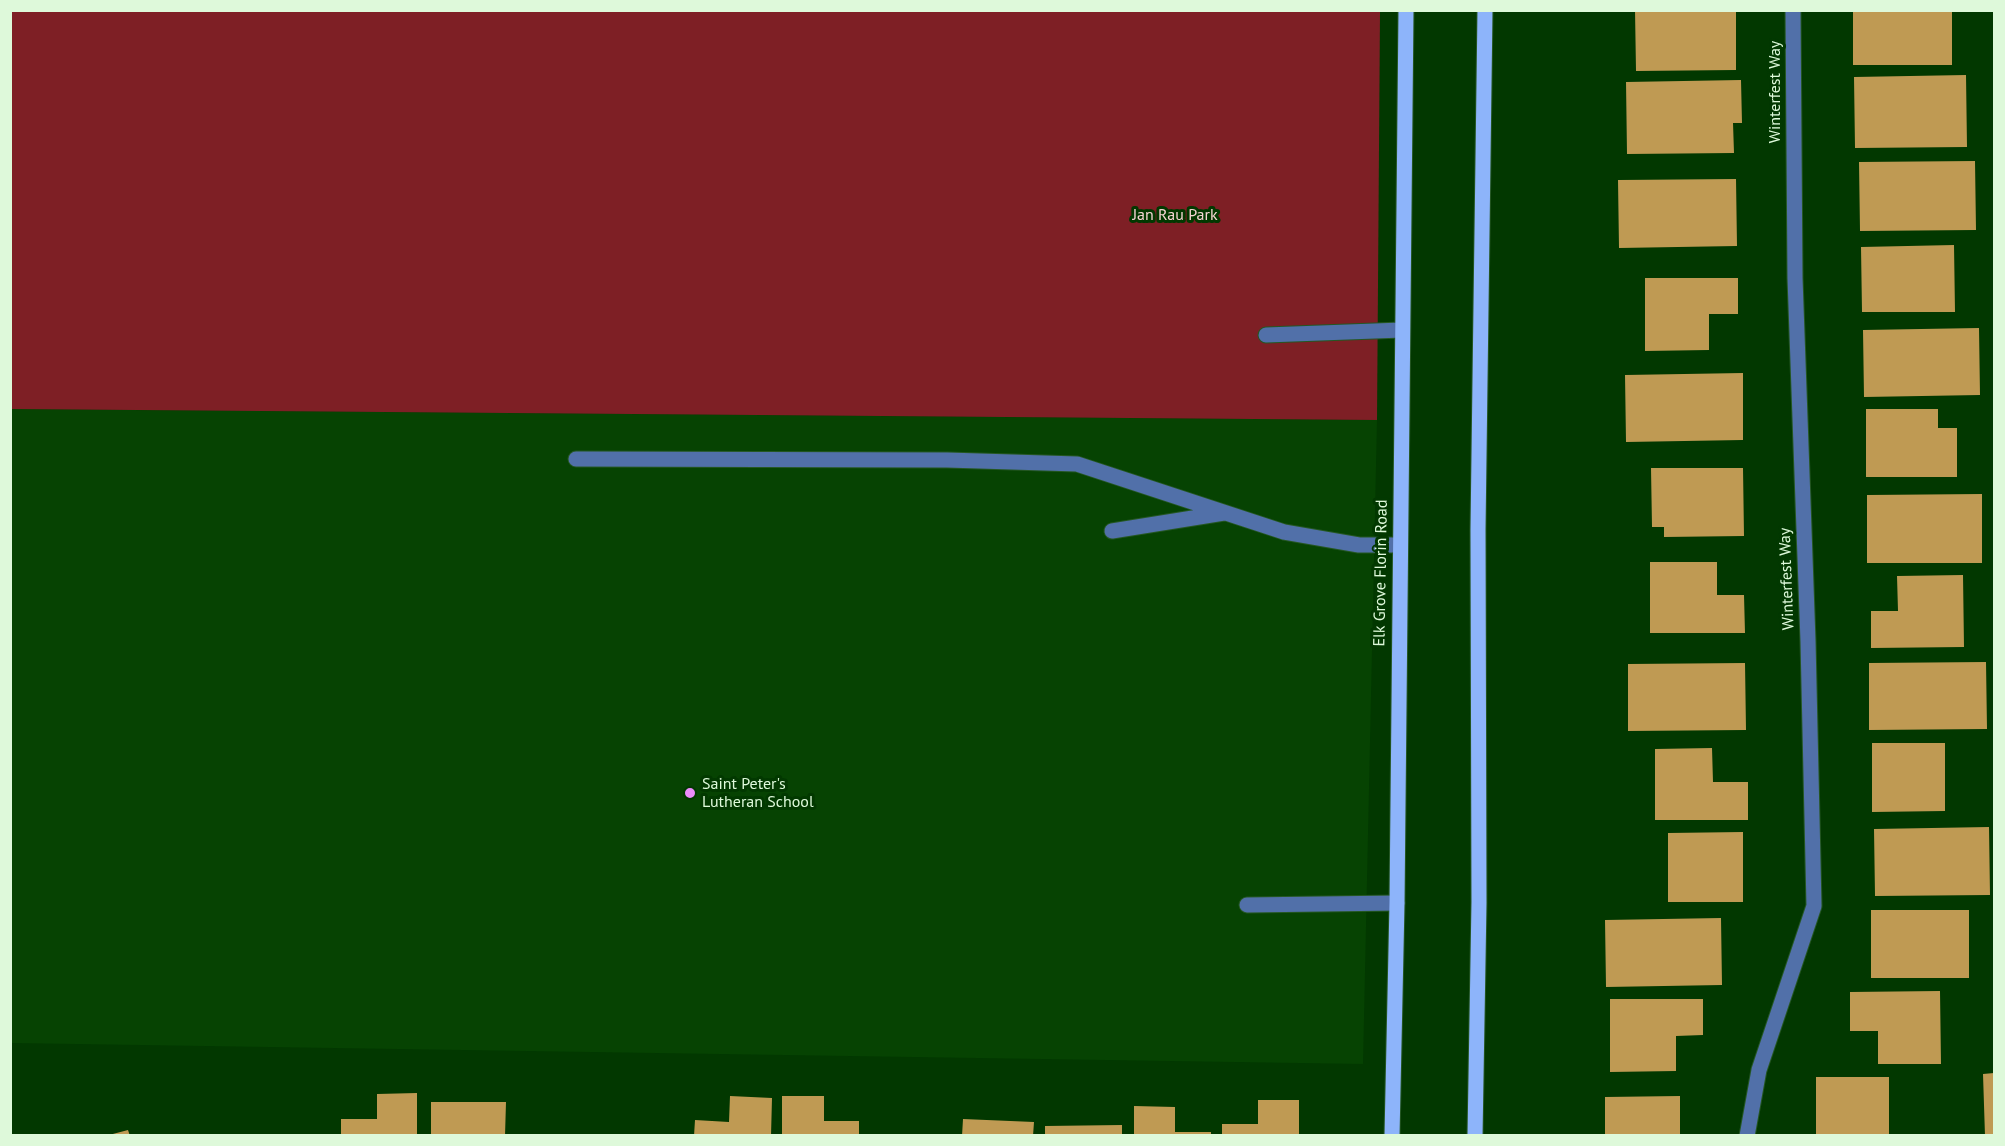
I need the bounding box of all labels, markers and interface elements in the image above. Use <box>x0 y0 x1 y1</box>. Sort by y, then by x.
street label: Winterfest Way <box>1765 41 1785 143</box>
park label: Jan Rau Park <box>1132 205 1218 225</box>
street label: Elk Grove Florin Road <box>1370 499 1392 647</box>
street label: Winterfest Way <box>1776 527 1798 631</box>
place label: Saint Peter's Lutheran School <box>702 774 814 812</box>
marker: Saint Peter's Lutheran School <box>683 786 697 800</box>

